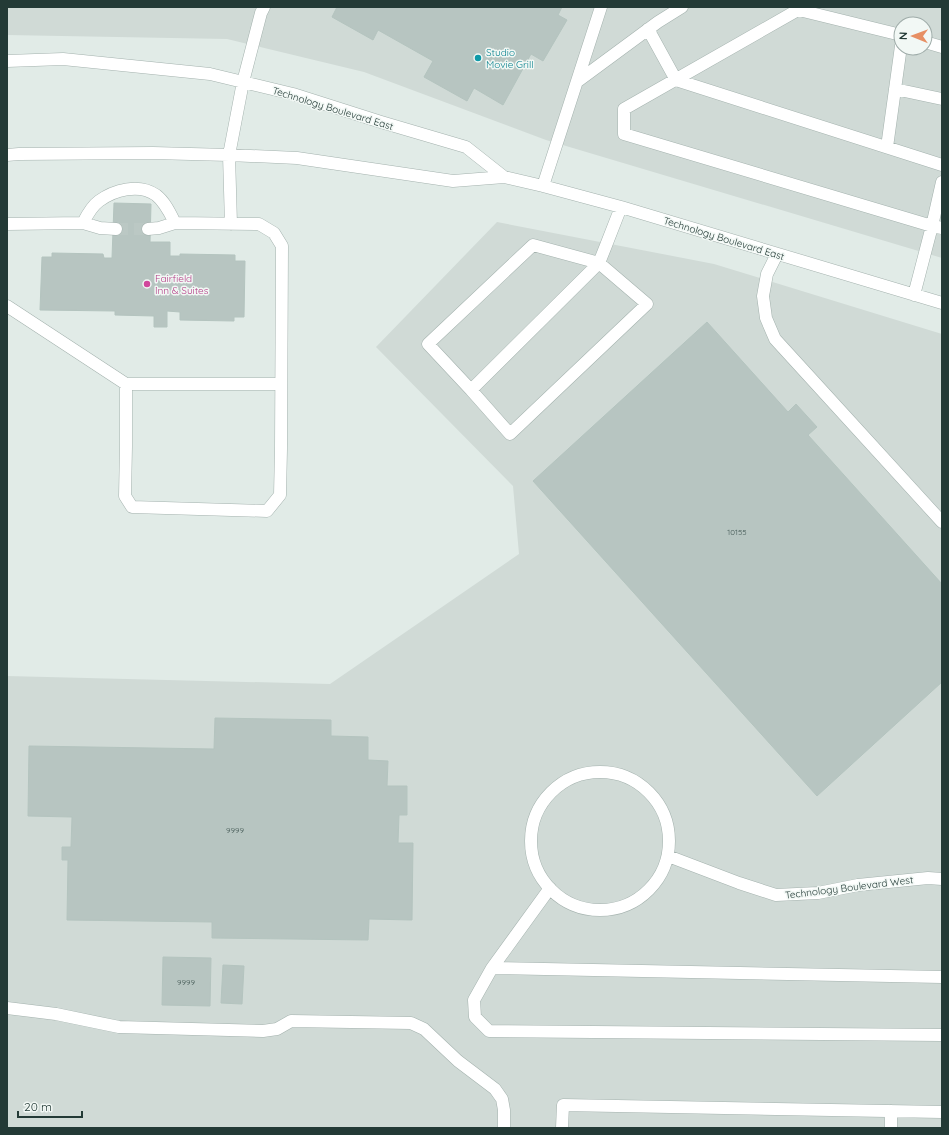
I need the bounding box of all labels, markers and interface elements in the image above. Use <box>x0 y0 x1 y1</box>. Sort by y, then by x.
north arrow <box>893 16 933 56</box>
text: N <box>896 32 910 40</box>
place label: Studio Movie Grill <box>486 46 534 71</box>
marker: Studio Movie Grill <box>473 53 483 63</box>
street label: Technology Boulevard East <box>271 84 395 133</box>
street label: Technology Boulevard East <box>662 214 786 263</box>
place label: Fairfield Inn & Suites <box>155 272 209 297</box>
marker: Fairfield Inn & Suites <box>142 279 152 289</box>
house number: 10155 <box>727 527 747 537</box>
house number: 9999 <box>226 825 244 835</box>
street label: Technology Boulevard West <box>784 873 915 902</box>
house number: 9999 <box>177 977 195 987</box>
scale bar <box>18 1093 82 1119</box>
text: 20 m <box>24 1099 52 1114</box>

